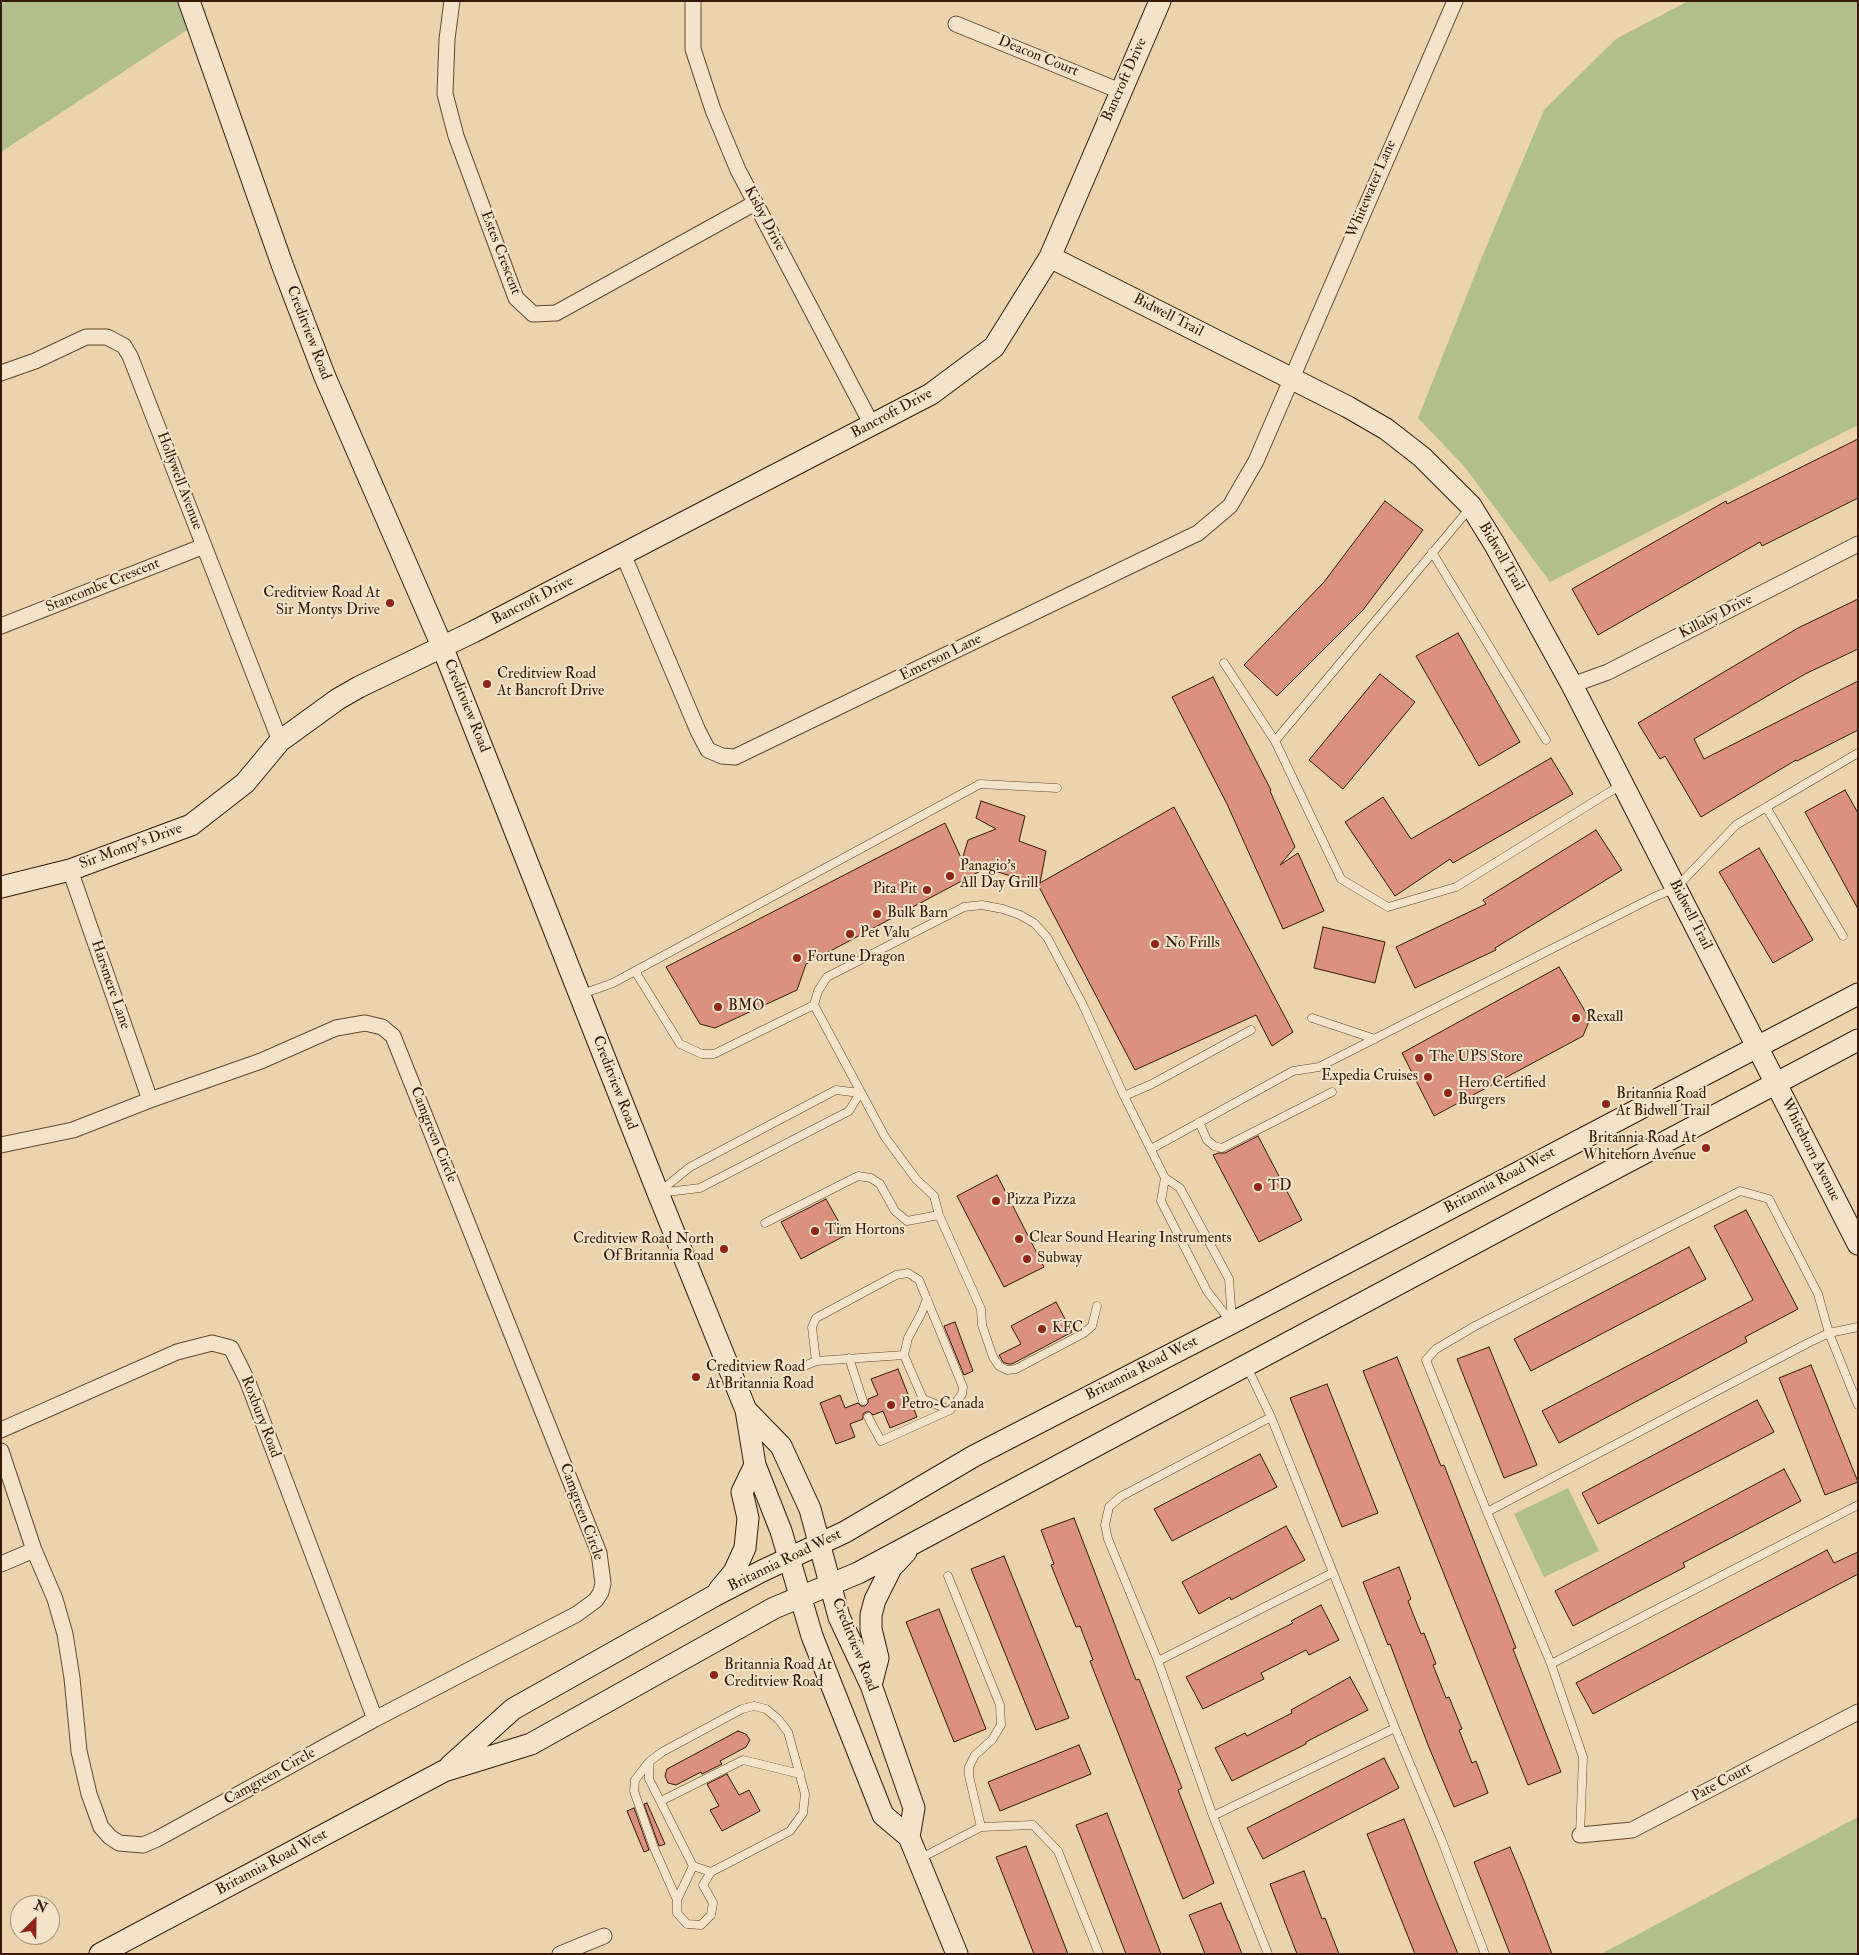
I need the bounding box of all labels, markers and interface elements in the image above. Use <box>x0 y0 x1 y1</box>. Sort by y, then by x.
street label: Deacon Court <box>995 33 1081 81</box>
street label: Bancroft Drive <box>1099 35 1151 125</box>
street label: Whitewater Lane <box>1343 137 1401 241</box>
street label: Kisby Drive <box>739 183 789 255</box>
street label: Estes Crescent <box>476 209 524 297</box>
street label: Creditview Road <box>282 283 334 383</box>
street label: Bidwell Trail <box>1130 291 1206 341</box>
street label: Bancroft Drive <box>848 385 936 443</box>
street label: Hollywell Avenue <box>152 430 206 532</box>
street label: Bidwell Trail <box>1474 519 1528 595</box>
street label: Stancombe Crescent <box>43 555 163 617</box>
street label: Bancroft Drive <box>489 573 577 629</box>
place label: Creditview Road At Sir Montys Drive <box>263 585 380 620</box>
street label: Killaby Drive <box>1676 591 1756 643</box>
marker: Creditview Road At Sir Montys Drive <box>384 597 396 609</box>
street label: Emerson Lane <box>897 631 985 685</box>
street label: Creditview Road <box>439 657 493 755</box>
place label: Creditview Road At Bancroft Drive <box>497 666 604 701</box>
marker: Creditview Road At Bancroft Drive <box>481 678 493 690</box>
street label: Sir Monty's Drive <box>77 820 185 874</box>
place label: Panagio's All Day Grill <box>960 858 1038 893</box>
marker: Panagio's All Day Grill <box>944 870 956 882</box>
street label: Bidwell Trail <box>1665 877 1715 953</box>
place label: Pita Pit <box>873 881 917 899</box>
marker: Pita Pit <box>921 884 933 896</box>
place label: Bulk Barn <box>887 905 948 923</box>
marker: Bulk Barn <box>871 908 883 920</box>
place label: Pet Valu <box>860 925 910 943</box>
marker: Pet Valu <box>844 928 856 940</box>
place label: No Frills <box>1165 935 1220 953</box>
street label: Harsmere Lane <box>86 938 134 1032</box>
marker: No Frills <box>1149 938 1161 950</box>
place label: Fortune Dragon <box>807 949 905 967</box>
marker: Fortune Dragon <box>791 952 803 964</box>
place label: BMO <box>728 998 764 1016</box>
marker: BMO <box>712 1001 724 1013</box>
place label: Rexall <box>1586 1009 1623 1027</box>
marker: Rexall <box>1570 1012 1582 1024</box>
street label: Creditview Road <box>588 1033 640 1133</box>
place label: The UPS Store <box>1429 1049 1522 1067</box>
marker: The UPS Store <box>1413 1052 1425 1064</box>
place label: Expedia Cruises <box>1321 1068 1418 1086</box>
marker: Expedia Cruises <box>1422 1071 1434 1083</box>
place label: Hero Certified Burgers <box>1458 1075 1546 1110</box>
street label: Camgreen Circle <box>406 1085 460 1185</box>
place label: Britannia Road At Bidwell Trail <box>1616 1086 1710 1121</box>
marker: Hero Certified Burgers <box>1442 1087 1454 1099</box>
street label: Whitehorn Avenue <box>1776 1095 1844 1205</box>
marker: Britannia Road At Bidwell Trail <box>1600 1098 1612 1110</box>
place label: Britannia Road At Whitehorn Avenue <box>1583 1130 1696 1165</box>
marker: Britannia Road At Whitehorn Avenue <box>1700 1142 1712 1154</box>
street label: Britannia Road West <box>1441 1144 1559 1218</box>
place label: TD <box>1268 1178 1291 1196</box>
marker: TD <box>1252 1181 1264 1193</box>
place label: Pizza Pizza <box>1006 1192 1076 1210</box>
marker: Pizza Pizza <box>990 1195 1002 1207</box>
place label: Tim Hortons <box>825 1222 905 1240</box>
marker: Tim Hortons <box>809 1225 821 1237</box>
place label: Clear Sound Hearing Instruments <box>1029 1230 1232 1248</box>
place label: Creditview Road North Of Britannia Road <box>573 1231 714 1266</box>
marker: Clear Sound Hearing Instruments <box>1013 1233 1025 1245</box>
marker: Creditview Road North Of Britannia Road <box>718 1243 730 1255</box>
place label: Subway <box>1037 1250 1082 1268</box>
marker: Subway <box>1021 1253 1033 1265</box>
place label: KFC <box>1052 1320 1083 1338</box>
marker: KFC <box>1036 1323 1048 1335</box>
street label: Britannia Road West <box>1083 1333 1201 1405</box>
place label: Creditview Road At Britannia Road <box>706 1359 814 1394</box>
marker: Creditview Road At Britannia Road <box>690 1371 702 1383</box>
street label: Roxbury Road <box>236 1374 284 1460</box>
place label: Petro-Canada <box>901 1396 984 1414</box>
marker: Petro-Canada <box>885 1399 897 1411</box>
street label: Camgreen Circle <box>555 1461 607 1563</box>
street label: Britannia Road West <box>725 1526 845 1596</box>
street label: Creditview Road <box>827 1596 881 1694</box>
place label: Britannia Road At Creditview Road <box>724 1657 832 1692</box>
marker: Britannia Road At Creditview Road <box>708 1669 720 1681</box>
street label: Camgreen Circle <box>221 1745 319 1809</box>
street label: Pate Court <box>1689 1760 1755 1806</box>
street label: Britannia Road West <box>213 1826 331 1900</box>
north arrow <box>10 1895 60 1945</box>
text: N <box>32 1896 50 1917</box>

